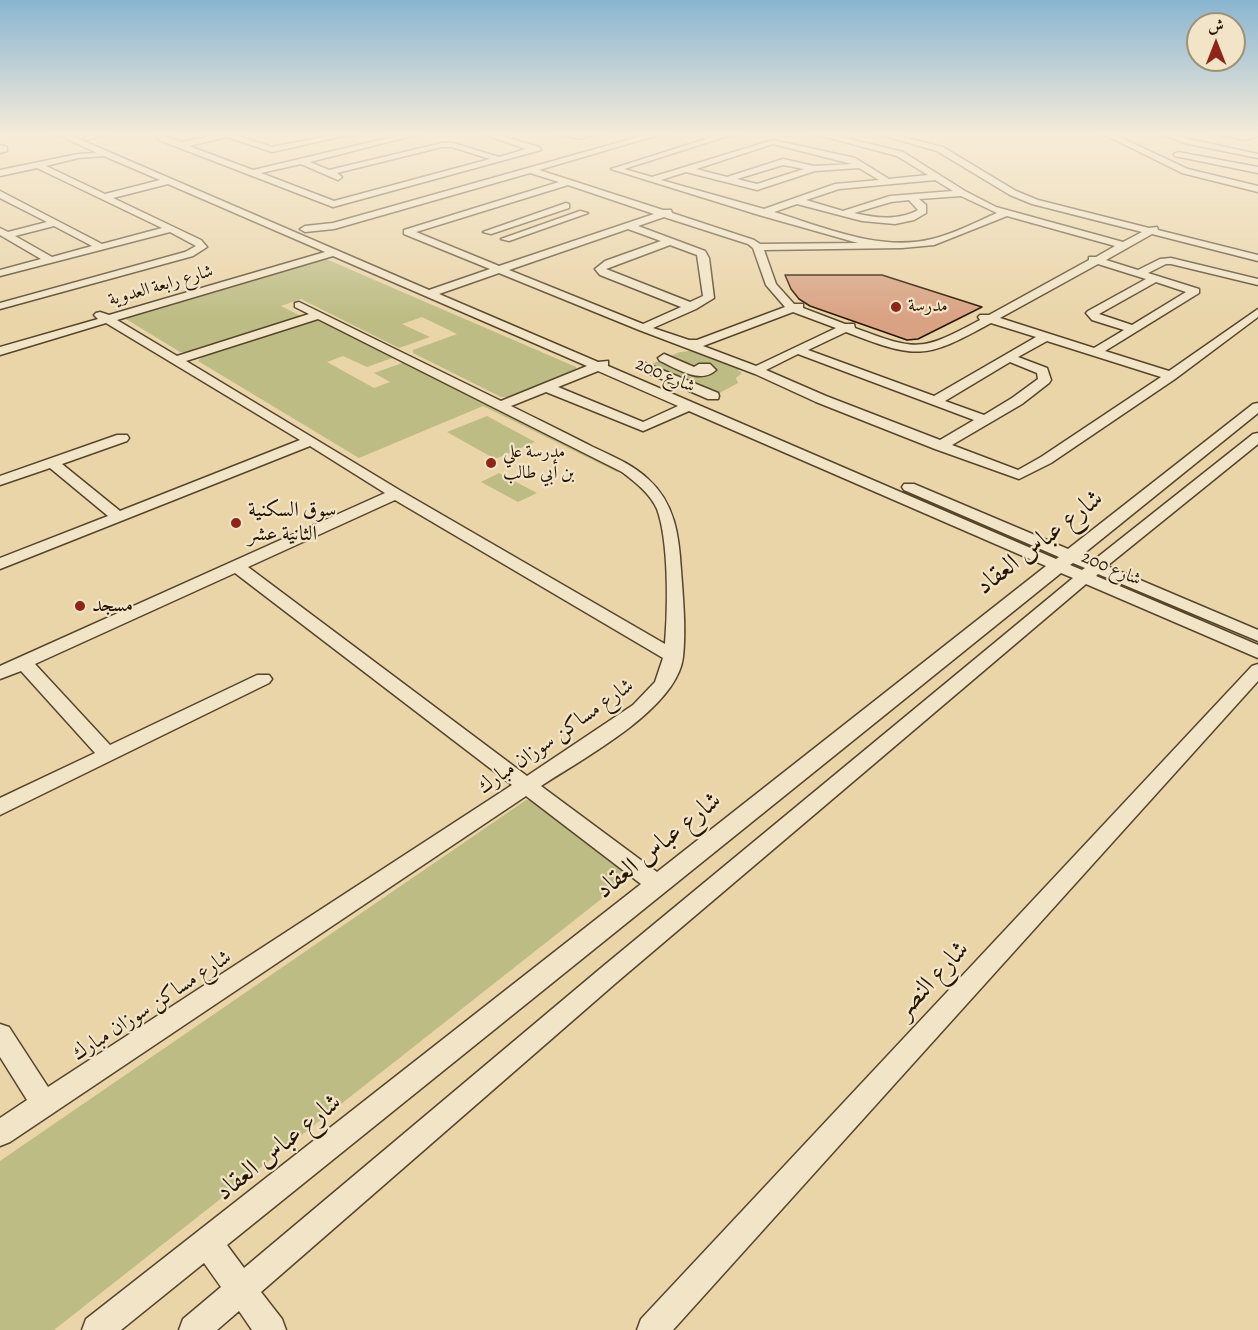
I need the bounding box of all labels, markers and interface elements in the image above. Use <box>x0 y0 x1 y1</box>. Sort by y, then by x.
north arrow <box>1186 12 1246 72</box>
text: ش <box>1208 15 1224 37</box>
street label: شارع رابعة العدوية <box>106 261 216 311</box>
place label: مدرسة <box>908 296 948 318</box>
marker: مدرسة <box>889 300 903 314</box>
street label: شارع 200 <box>632 354 698 398</box>
place label: مدرسة علي بن أبي طالب <box>503 442 574 484</box>
marker: مدرسة علي بن أبي طالب <box>484 456 498 470</box>
street label: شارع عباس العقاد <box>970 484 1110 602</box>
place label: سوق السكنية الثانية عشر <box>248 498 336 548</box>
marker: سوق السكنية الثانية عشر <box>229 516 243 530</box>
street label: شارع 200 <box>1078 547 1144 591</box>
place label: مسجد <box>92 593 133 619</box>
marker: مسجد <box>73 599 87 613</box>
street label: شارع مساكن سوزان مبارك <box>473 674 639 800</box>
street label: شارع عباس العقاد <box>590 786 728 906</box>
street label: شارع النصر <box>889 935 977 1025</box>
street label: شارع مساكن سوزان مبارك <box>68 945 236 1067</box>
street label: شارع عباس العقاد <box>210 1088 348 1208</box>

